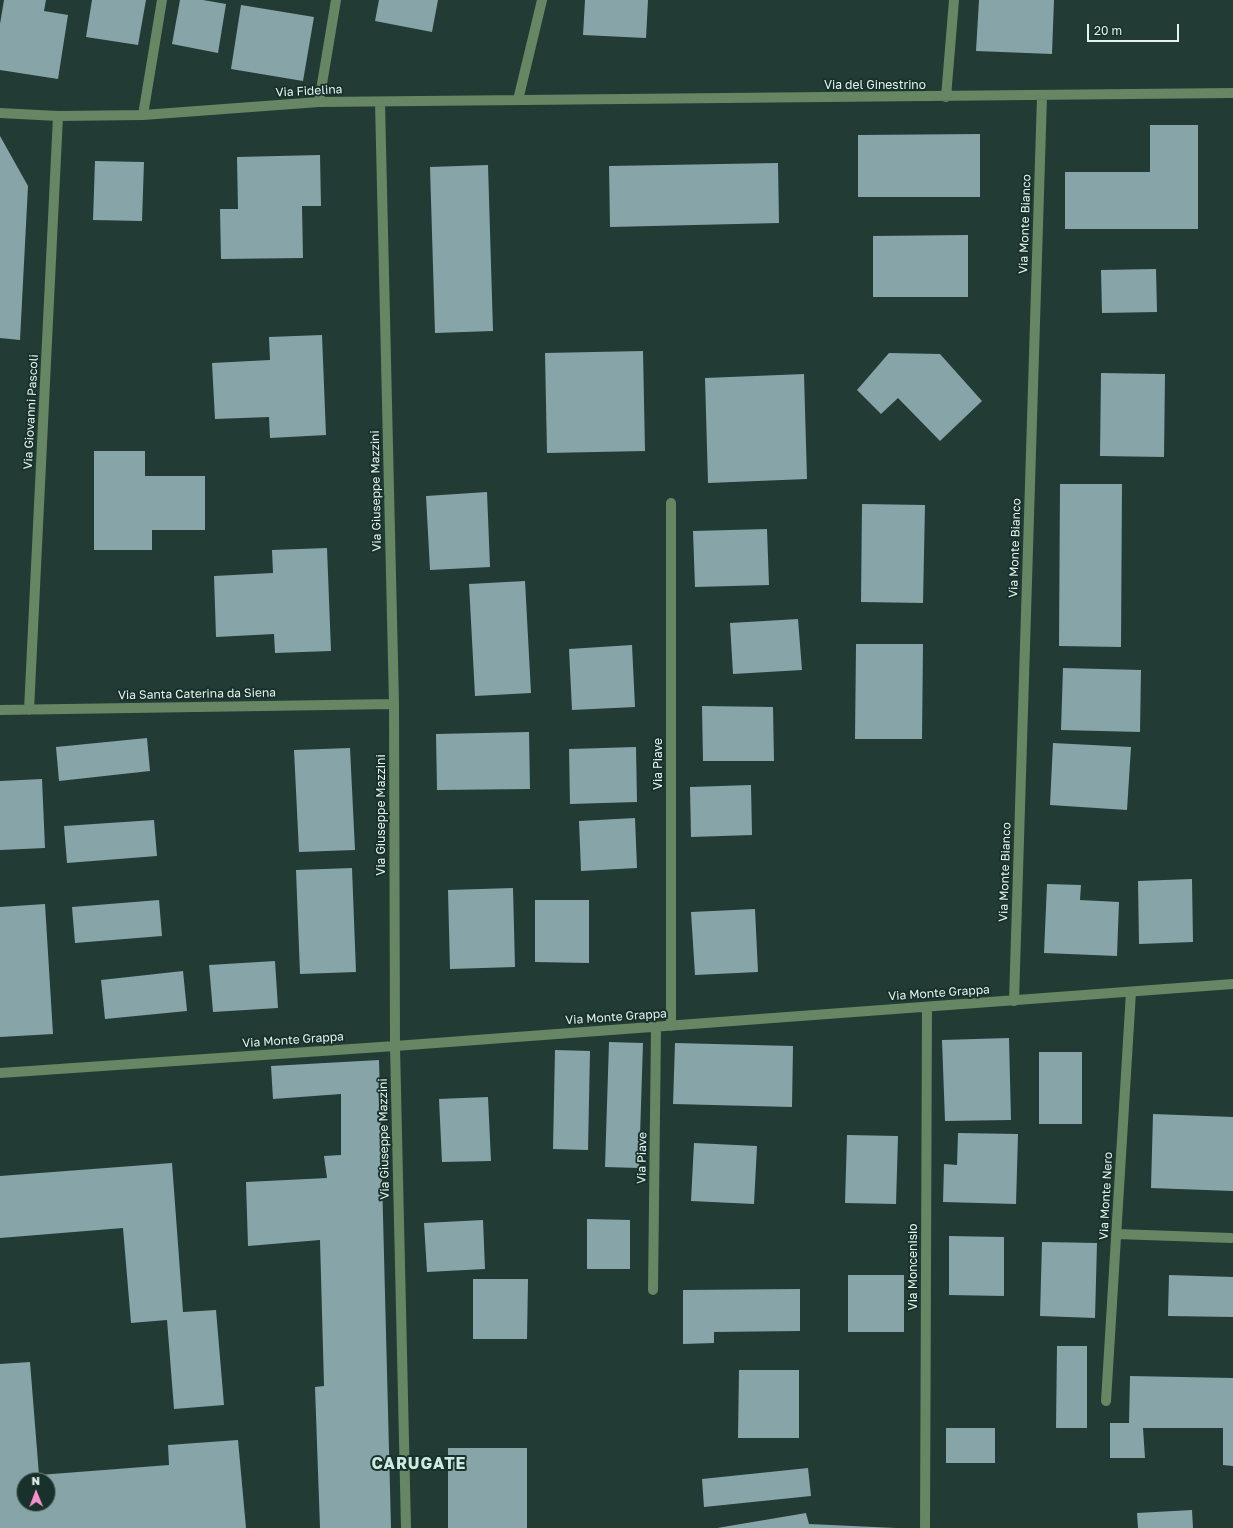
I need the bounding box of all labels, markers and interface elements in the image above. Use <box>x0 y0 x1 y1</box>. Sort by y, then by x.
scale bar <box>1089 16 1181 42</box>
text: 20 m <box>1094 23 1122 38</box>
street label: Via del Ginestrino <box>824 78 926 92</box>
street label: Via Fidelina <box>275 82 343 100</box>
street label: Via Monte Bianco <box>1016 174 1034 274</box>
street label: Via Giovanni Pascoli <box>21 354 41 470</box>
street label: Via Giuseppe Mazzini <box>368 430 384 552</box>
street label: Via Monte Bianco <box>1006 498 1024 598</box>
street label: Via Santa Caterina da Siena <box>118 685 276 703</box>
street label: Via Piave <box>651 738 665 790</box>
street label: Via Giuseppe Mazzini <box>374 754 388 876</box>
street label: Via Monte Bianco <box>996 822 1014 922</box>
street label: Via Monte Grappa <box>888 982 990 1004</box>
street label: Via Monte Grappa <box>565 1006 667 1028</box>
street label: Via Monte Grappa <box>242 1029 344 1051</box>
street label: Via Giuseppe Mazzini <box>376 1078 392 1200</box>
street label: Via Piave <box>634 1132 650 1184</box>
street label: Via Monte Nero <box>1096 1151 1116 1241</box>
street label: Via Moncenisio <box>906 1224 920 1310</box>
district label: CARUGATE <box>371 1454 467 1474</box>
north arrow <box>16 1472 56 1512</box>
text: N <box>31 1474 40 1487</box>

